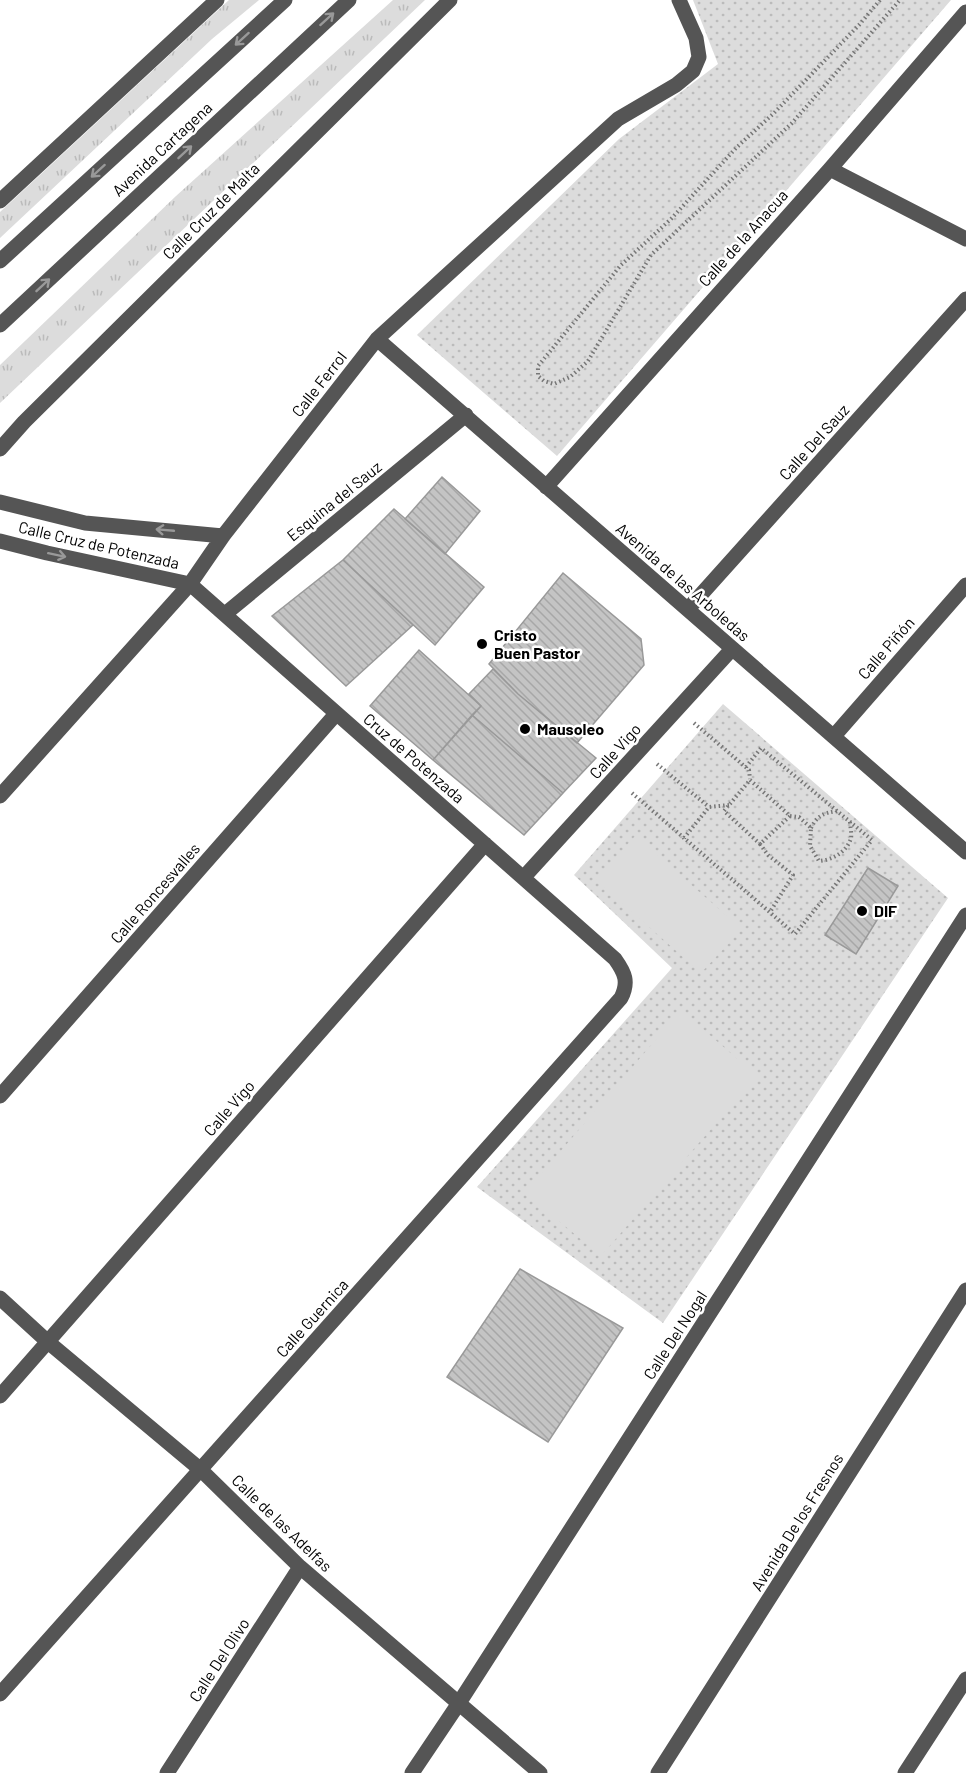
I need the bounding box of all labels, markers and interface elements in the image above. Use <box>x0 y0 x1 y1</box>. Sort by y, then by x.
one-way arrow <box>320 12 335 26</box>
one-way arrow <box>235 32 250 46</box>
street label: Avenida Cartagena <box>108 97 216 200</box>
one-way arrow <box>177 145 192 159</box>
street label: Calle Cruz de Malta <box>158 158 263 263</box>
one-way arrow <box>91 164 106 178</box>
street label: Calle de la Anacua <box>694 185 791 290</box>
one-way arrow <box>35 278 50 293</box>
street label: Calle Ferrol <box>287 347 350 420</box>
street label: Calle Del Sauz <box>775 400 853 483</box>
street label: Esquina del Sauz <box>283 457 385 545</box>
street label: Calle Cruz de Potenzada <box>17 517 181 572</box>
street label: Avenida de las Arboledas <box>613 518 754 645</box>
one-way arrow <box>155 524 175 535</box>
one-way arrow <box>47 550 66 562</box>
street label: Calle Piñón <box>853 613 918 683</box>
place label: Cristo Buen Pastor <box>494 625 580 662</box>
marker: Cristo Buen Pastor <box>475 637 489 651</box>
street label: Cruz de Potenzada <box>360 709 469 807</box>
place label: Mausoleo <box>537 719 604 738</box>
street label: Calle Vigo <box>585 719 644 782</box>
marker: Mausoleo <box>518 722 532 736</box>
street label: Calle Roncesvalles <box>106 839 203 947</box>
place label: DIF <box>874 901 897 920</box>
marker: DIF <box>855 904 869 918</box>
street label: Calle Vigo <box>199 1076 258 1139</box>
street label: Calle Guernica <box>272 1275 352 1361</box>
street label: Calle Del Nogal <box>639 1287 710 1383</box>
street label: Avenida De los Fresnos <box>747 1449 847 1594</box>
street label: Calle de las Adelfas <box>228 1470 336 1575</box>
street label: Calle Del Olivo <box>184 1614 253 1705</box>

